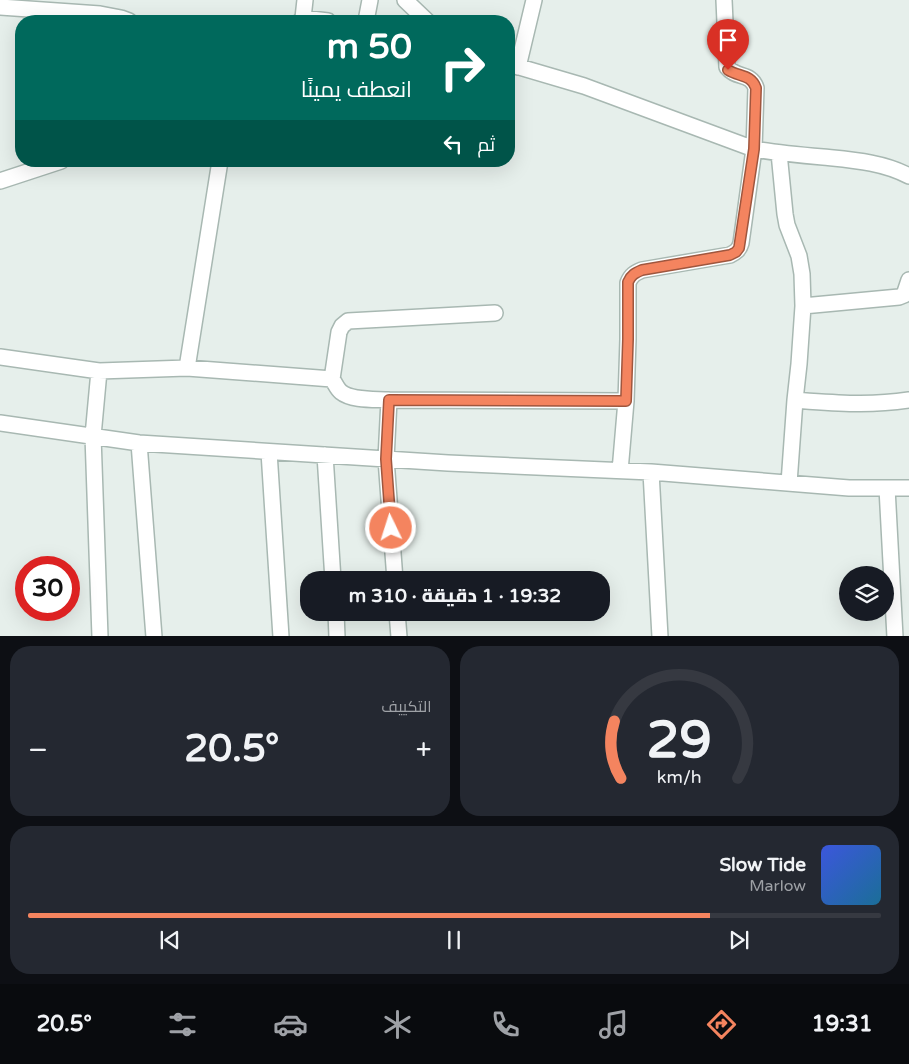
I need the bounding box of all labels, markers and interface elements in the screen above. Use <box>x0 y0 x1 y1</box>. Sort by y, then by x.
pin <box>707 19 749 70</box>
text: 50 m <box>327 26 412 68</box>
icon: arrive <box>714 26 742 54</box>
icon: right <box>430 35 495 100</box>
text: انعطف يمينًا <box>301 77 412 103</box>
icon: left <box>439 130 467 158</box>
text: ثم <box>477 134 495 156</box>
position arrow <box>364 501 416 553</box>
speed limit sign: 30 <box>15 556 80 621</box>
map controls <box>839 566 894 621</box>
button: layers <box>839 566 894 621</box>
text: 19:32 · 1 دقيقة · 310 m <box>349 585 561 607</box>
text: التكييف <box>381 697 432 717</box>
text: 29 <box>647 709 712 772</box>
text: 20.5° <box>184 726 279 772</box>
text: − <box>28 733 48 767</box>
text: + <box>416 733 431 767</box>
text: km/h <box>657 767 702 788</box>
text: Slow Tide <box>719 854 806 876</box>
text: Marlow <box>749 876 806 896</box>
icon: previous <box>156 926 184 954</box>
icon: pause <box>440 926 468 954</box>
icon: next <box>725 926 753 954</box>
icon: filters <box>165 1007 200 1042</box>
icon: car <box>273 1007 308 1042</box>
icon: climate <box>380 1007 415 1042</box>
icon: phone <box>488 1007 523 1042</box>
icon: music <box>596 1007 631 1042</box>
icon: directions <box>704 1007 739 1042</box>
text: 20.5° <box>36 1011 92 1037</box>
text: 19:31 <box>812 1011 873 1037</box>

